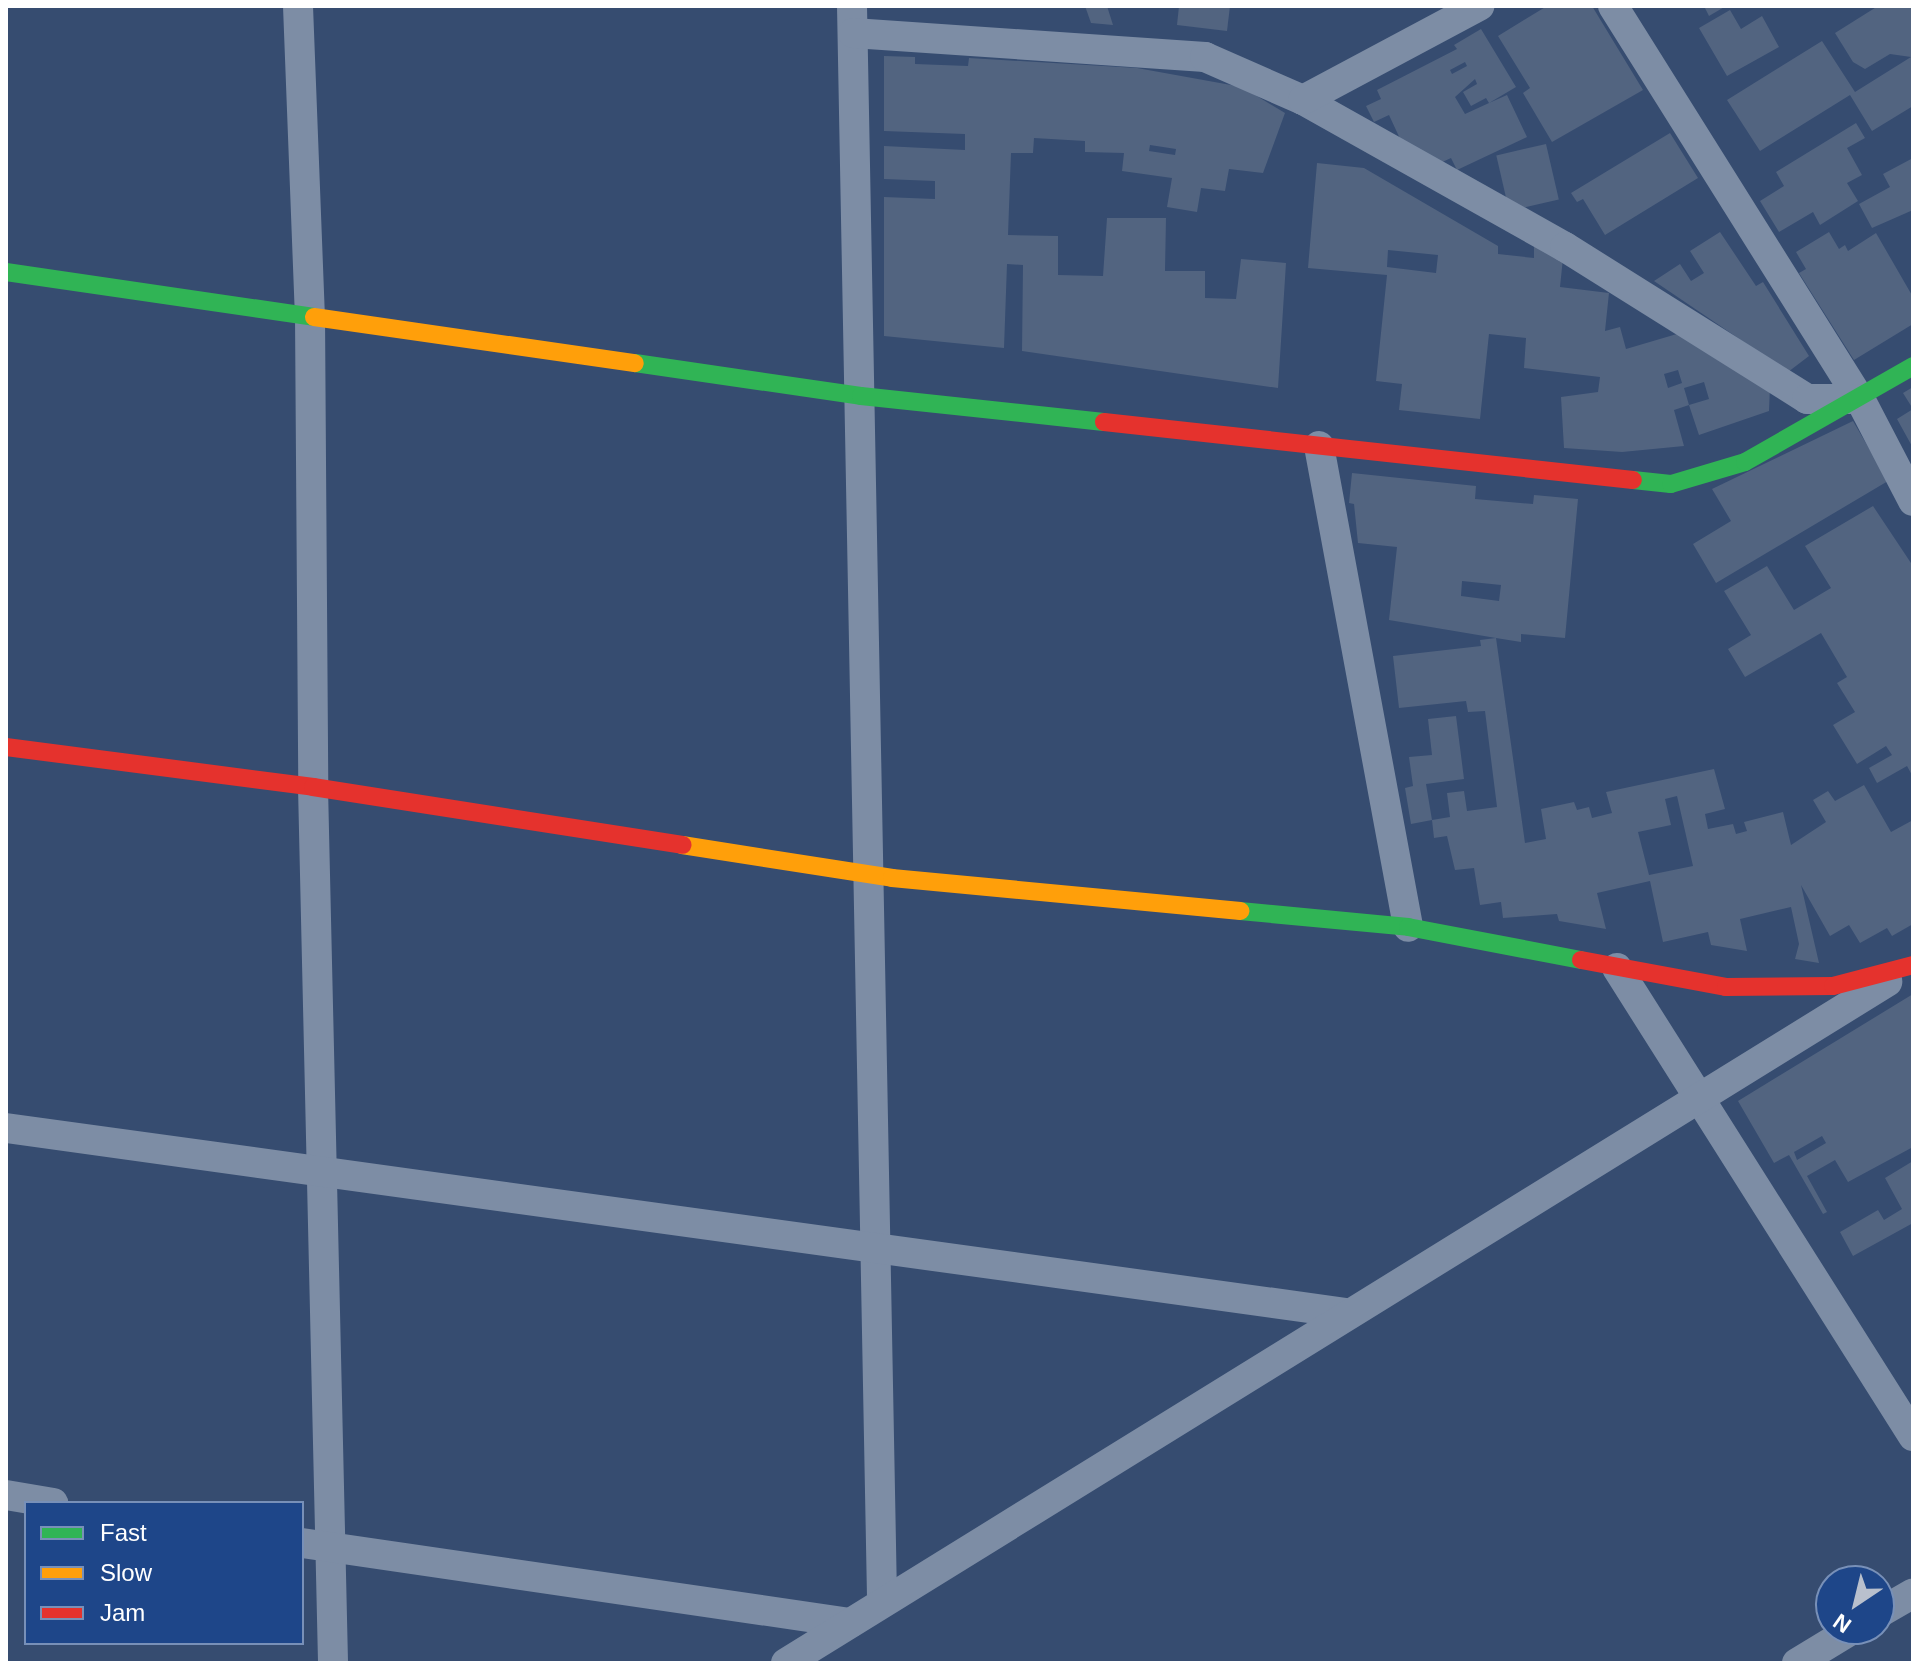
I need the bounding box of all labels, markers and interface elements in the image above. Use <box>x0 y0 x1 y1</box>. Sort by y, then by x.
legend <box>24 1501 304 1645</box>
text: Fast <box>100 1519 147 1546</box>
text: Slow <box>100 1559 152 1586</box>
north arrow <box>1815 1565 1895 1645</box>
text: Jam <box>100 1599 145 1626</box>
text: N <box>1828 1609 1856 1638</box>

